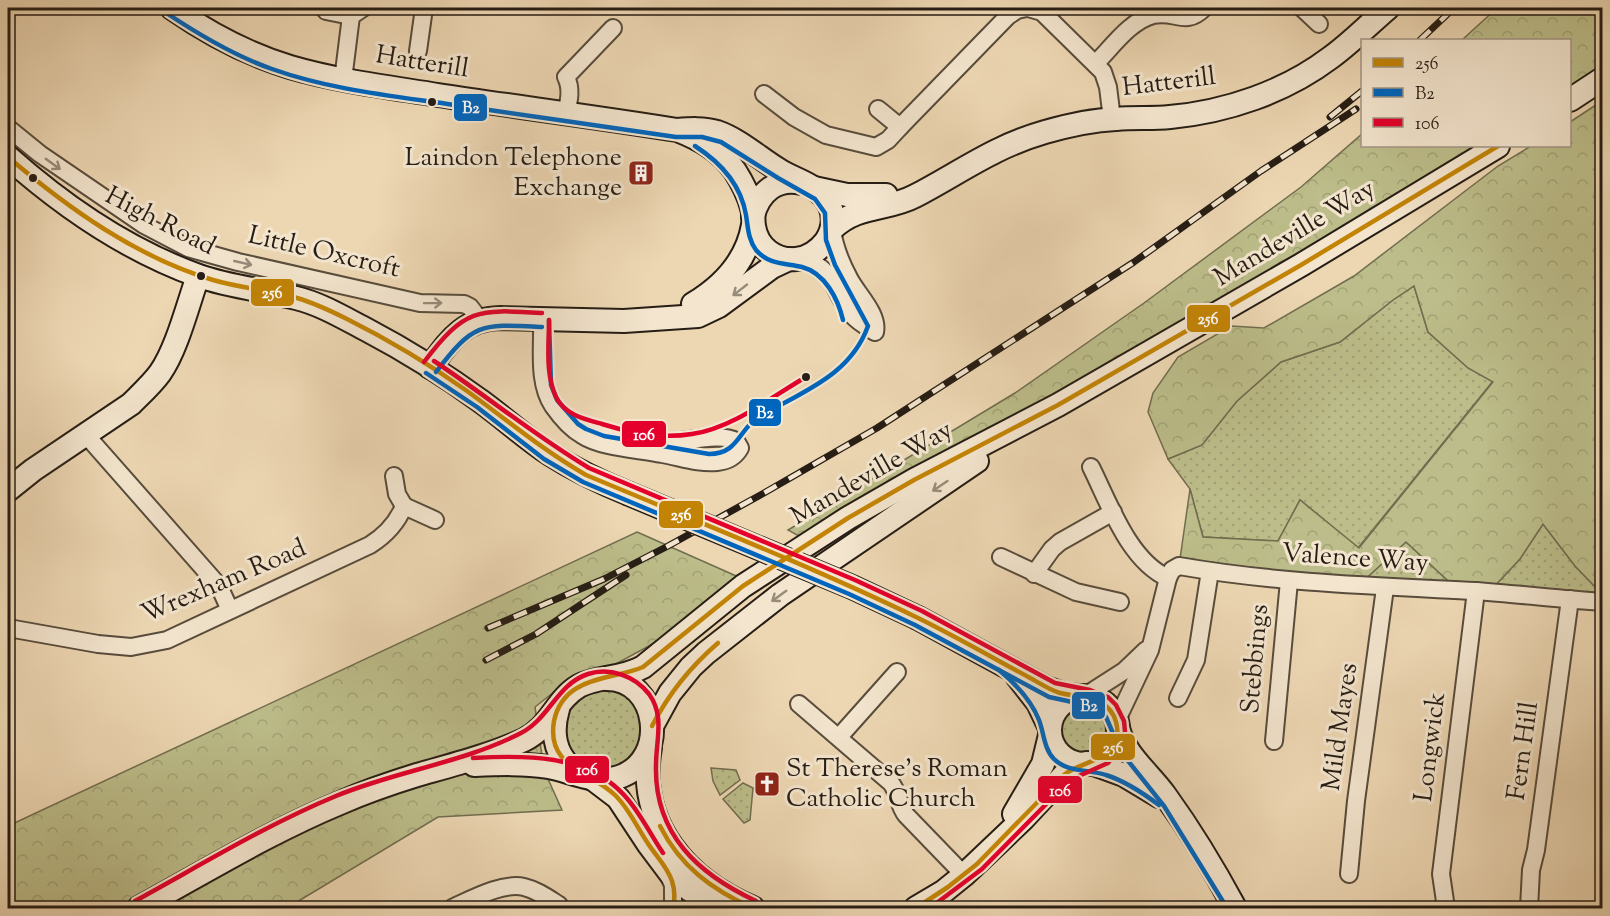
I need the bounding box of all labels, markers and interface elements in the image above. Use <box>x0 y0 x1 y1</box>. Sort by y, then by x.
street label: Hatterill <box>373 37 471 89</box>
legend <box>1361 39 1571 147</box>
text: 256 <box>1415 52 1439 78</box>
street label: Hatterill <box>1120 59 1218 107</box>
text: B2 <box>1415 82 1435 108</box>
line badge: B2 <box>453 93 488 122</box>
unlabelled marker <box>426 96 438 108</box>
text: B2 <box>462 98 480 121</box>
text: 106 <box>1415 112 1439 138</box>
place label: Laindon Telephone Exchange <box>405 140 622 207</box>
one-way arrow <box>45 158 61 170</box>
building icon: Laindon Telephone Exchange <box>626 158 656 188</box>
street label: Mandeville Way <box>1207 171 1383 297</box>
unlabelled marker <box>27 172 39 184</box>
street label: High Road <box>98 178 222 266</box>
street label: Little Oxcroft <box>244 218 404 288</box>
one-way arrow <box>233 258 252 270</box>
unlabelled marker <box>195 270 207 282</box>
line badge: 256 <box>250 278 295 307</box>
text: 256 <box>262 283 282 306</box>
one-way arrow <box>732 284 748 297</box>
one-way arrow <box>423 298 443 309</box>
line badge: 256 <box>1186 304 1231 333</box>
text: 256 <box>1198 309 1218 332</box>
unlabelled marker <box>800 371 812 383</box>
line badge: B2 <box>748 398 782 427</box>
text: B2 <box>756 403 774 426</box>
street label: Mandeville Way <box>784 412 960 536</box>
line badge: 106 <box>621 420 667 448</box>
text: 106 <box>633 425 655 448</box>
one-way arrow <box>933 480 949 492</box>
line badge: 256 <box>658 500 704 529</box>
text: 256 <box>671 505 691 528</box>
street label: Wrexham Road <box>136 530 312 633</box>
street label: Valence Way <box>1280 535 1430 583</box>
one-way arrow <box>772 589 788 602</box>
street label: Stebbings <box>1233 603 1279 715</box>
street label: Mild Mayes <box>1314 661 1368 793</box>
street label: Longwick <box>1406 690 1456 804</box>
line badge: B2 <box>1071 691 1106 720</box>
text: B2 <box>1080 696 1098 719</box>
street label: Fern Hill <box>1499 699 1549 803</box>
line badge: 256 <box>1090 733 1136 761</box>
text: 256 <box>1103 738 1123 761</box>
place label: St Therese's Roman Catholic Church <box>786 751 1008 818</box>
line badge: 106 <box>564 755 610 784</box>
text: 106 <box>576 760 598 783</box>
church icon: St Therese's Roman Catholic Church <box>752 769 782 799</box>
line badge: 106 <box>1037 775 1083 804</box>
text: 106 <box>1049 781 1071 804</box>

